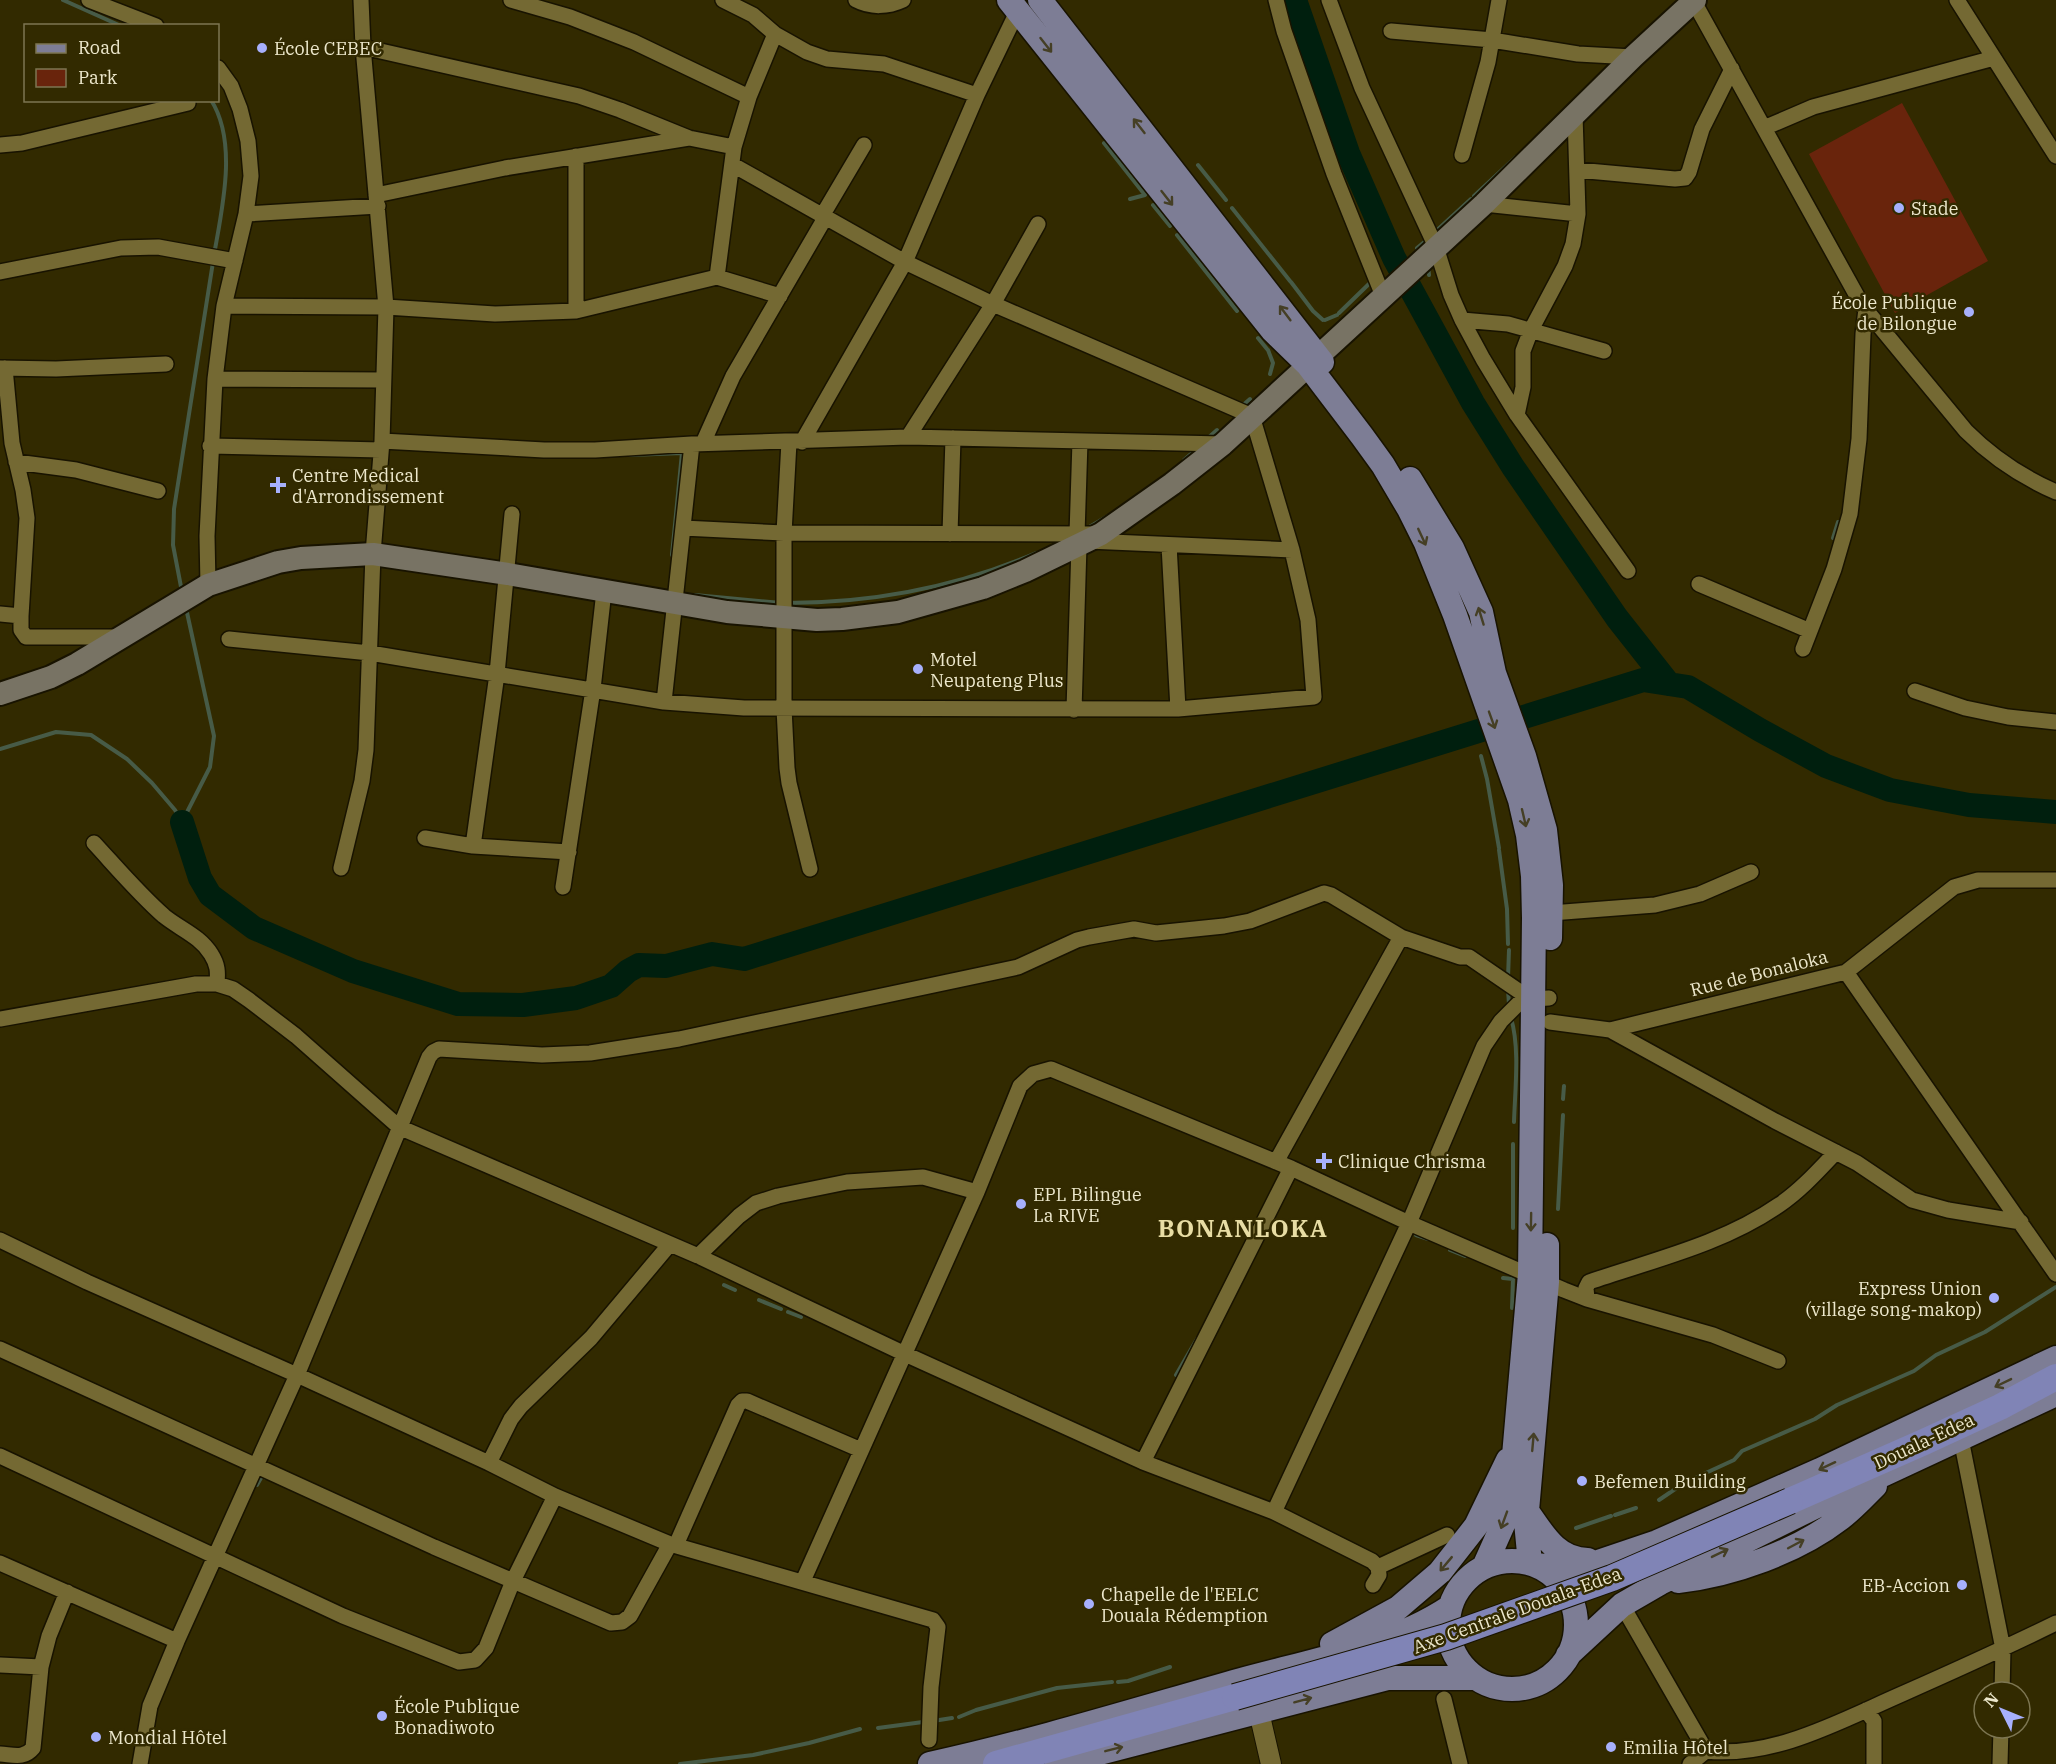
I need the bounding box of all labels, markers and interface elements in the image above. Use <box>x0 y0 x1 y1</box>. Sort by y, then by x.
legend <box>24 24 219 102</box>
text: Road <box>78 36 121 59</box>
place label: École CEBEC <box>274 37 382 60</box>
one-way arrow <box>1039 37 1052 53</box>
marker: École CEBEC <box>255 41 269 55</box>
text: Park <box>78 66 118 89</box>
one-way arrow <box>1132 118 1145 134</box>
one-way arrow <box>1161 190 1174 206</box>
place label: Stade <box>1911 197 1958 220</box>
marker: Stade <box>1892 201 1906 215</box>
place label: École Publique de Bilongue <box>1831 291 1957 335</box>
one-way arrow <box>1278 305 1291 321</box>
marker: École Publique de Bilongue <box>1962 305 1976 319</box>
place label: Centre Medical d'Arrondissement <box>292 464 444 508</box>
marker: Centre Medical d'Arrondissement <box>269 476 287 494</box>
one-way arrow <box>1417 527 1429 545</box>
one-way arrow <box>1475 607 1486 626</box>
place label: Motel Neupateng Plus <box>930 648 1064 692</box>
marker: Motel Neupateng Plus <box>911 662 925 676</box>
one-way arrow <box>1488 710 1499 729</box>
one-way arrow <box>1519 808 1530 827</box>
street label: Rue de Bonaloka <box>1688 945 1830 1001</box>
place label: Clinique Chrisma <box>1338 1150 1486 1173</box>
marker: Clinique Chrisma <box>1315 1152 1333 1170</box>
place label: EPL Bilingue La RIVE <box>1033 1183 1142 1227</box>
marker: EPL Bilingue La RIVE <box>1014 1197 1028 1211</box>
district label: BONANLOKA <box>1158 1212 1328 1244</box>
one-way arrow <box>1525 1212 1537 1232</box>
place label: Express Union (village song-makop) <box>1805 1277 1982 1321</box>
marker: Express Union (village song-makop) <box>1987 1291 2001 1305</box>
one-way arrow <box>1995 1378 2013 1390</box>
street label: Douala-Edea <box>1870 1408 1978 1474</box>
one-way arrow <box>1528 1433 1539 1452</box>
one-way arrow <box>1818 1461 1836 1473</box>
place label: Befemen Building <box>1594 1470 1746 1493</box>
marker: Befemen Building <box>1575 1474 1589 1488</box>
one-way arrow <box>1497 1510 1508 1529</box>
one-way arrow <box>1787 1538 1804 1550</box>
one-way arrow <box>1711 1547 1728 1559</box>
one-way arrow <box>1439 1556 1453 1571</box>
street label: Axe Centrale Douala-Edea <box>1410 1561 1624 1658</box>
place label: EB-Accion <box>1862 1574 1950 1597</box>
marker: EB-Accion <box>1955 1578 1969 1592</box>
place label: Chapelle de l'EELC Douala Rédemption <box>1101 1583 1268 1627</box>
marker: Chapelle de l'EELC Douala Rédemption <box>1082 1597 1096 1611</box>
north arrow <box>1972 1680 2032 1740</box>
text: N <box>1979 1688 2003 1711</box>
one-way arrow <box>1293 1694 1312 1705</box>
place label: École Publique Bonadiwoto <box>394 1695 520 1739</box>
marker: École Publique Bonadiwoto <box>375 1709 389 1723</box>
place label: Mondial Hôtel <box>108 1726 227 1749</box>
marker: Mondial Hôtel <box>89 1730 103 1744</box>
place label: Emilia Hôtel <box>1623 1736 1728 1759</box>
marker: Emilia Hôtel <box>1604 1740 1618 1754</box>
one-way arrow <box>1104 1743 1123 1755</box>

